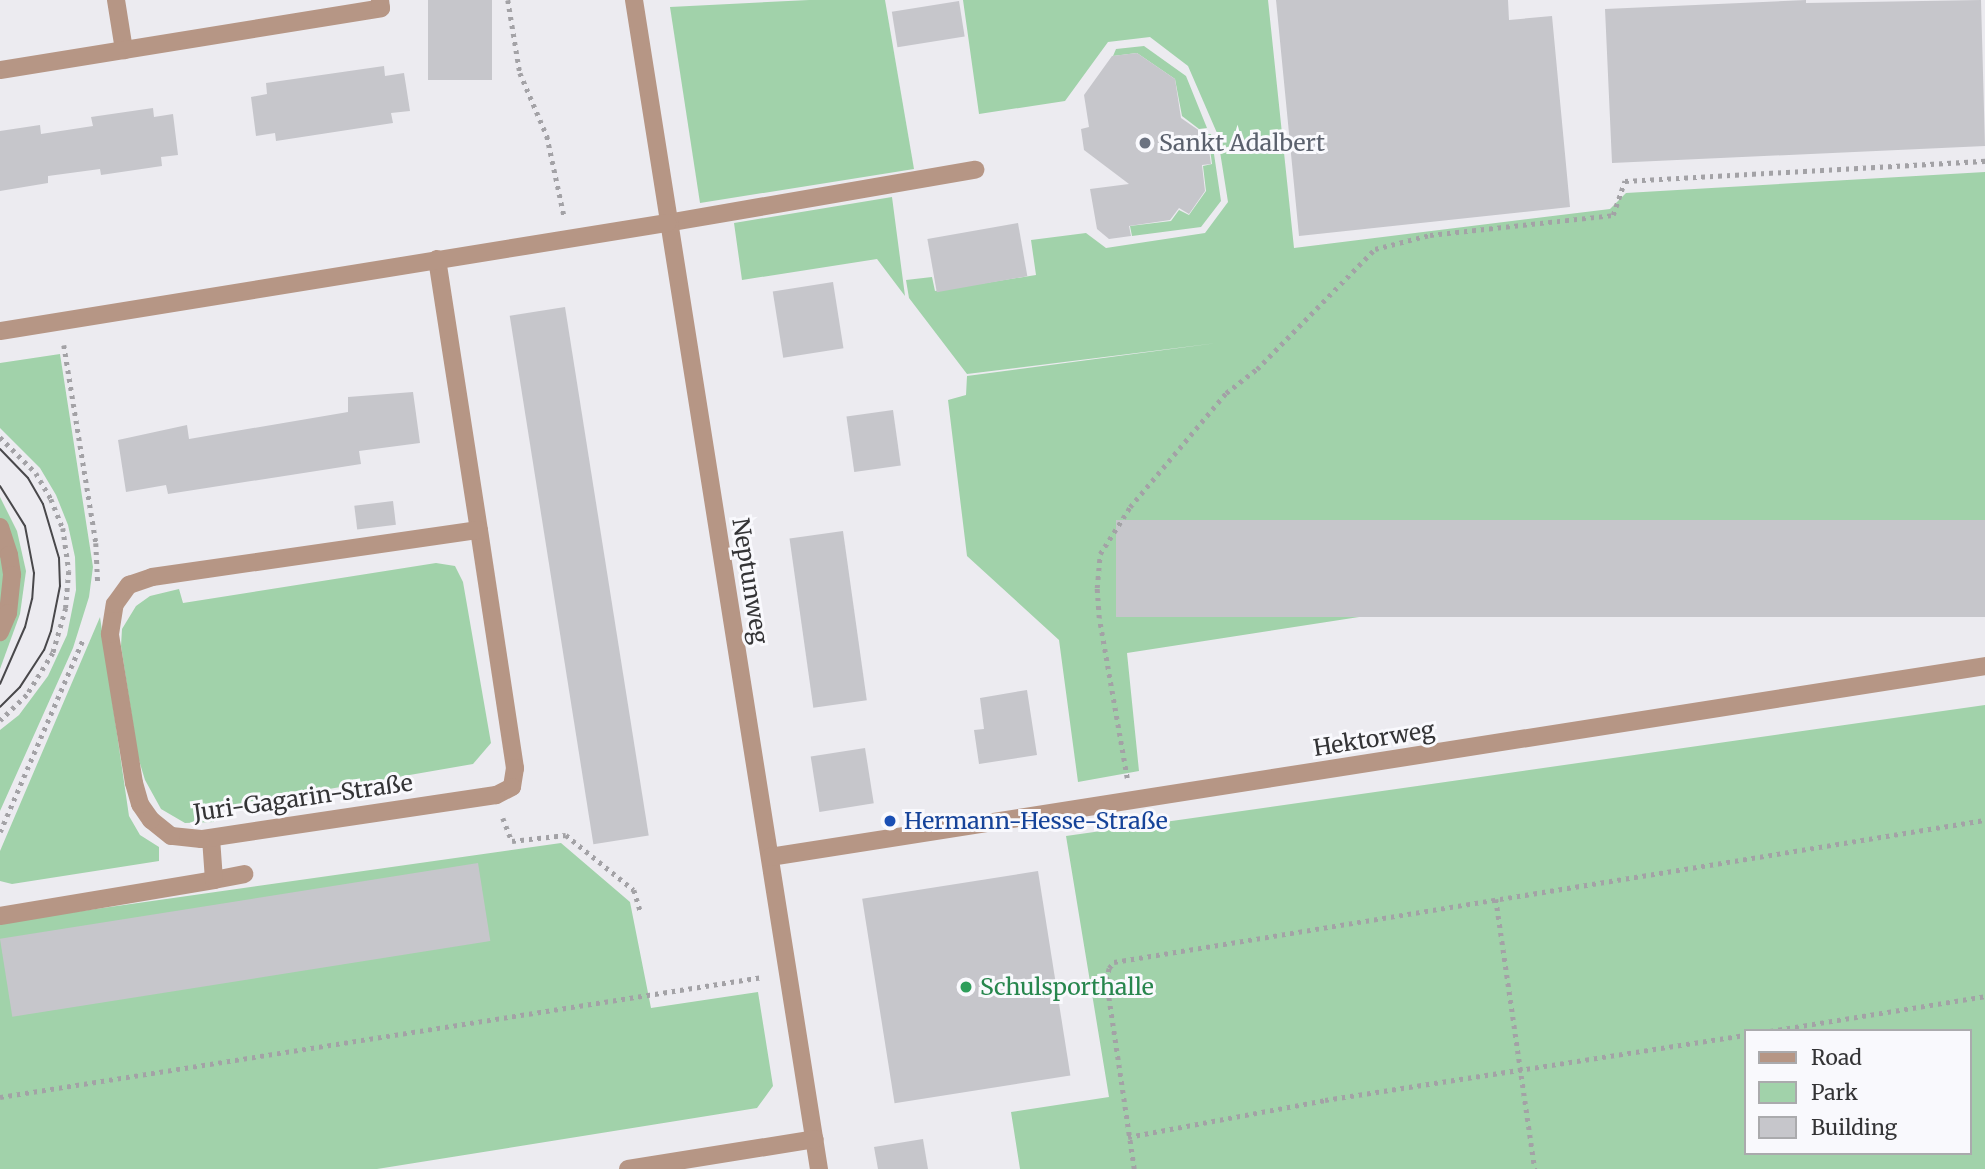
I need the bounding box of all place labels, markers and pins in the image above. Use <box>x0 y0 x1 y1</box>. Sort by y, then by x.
place label: Sankt Adalbert <box>1159 129 1325 157</box>
marker: Sankt Adalbert <box>1137 135 1153 151</box>
place label: Hermann-Hesse-Straße <box>904 807 1168 835</box>
marker: Hermann-Hesse-Straße <box>882 813 898 829</box>
place label: Schulsporthalle <box>980 973 1154 1001</box>
marker: Schulsporthalle <box>958 979 974 995</box>

